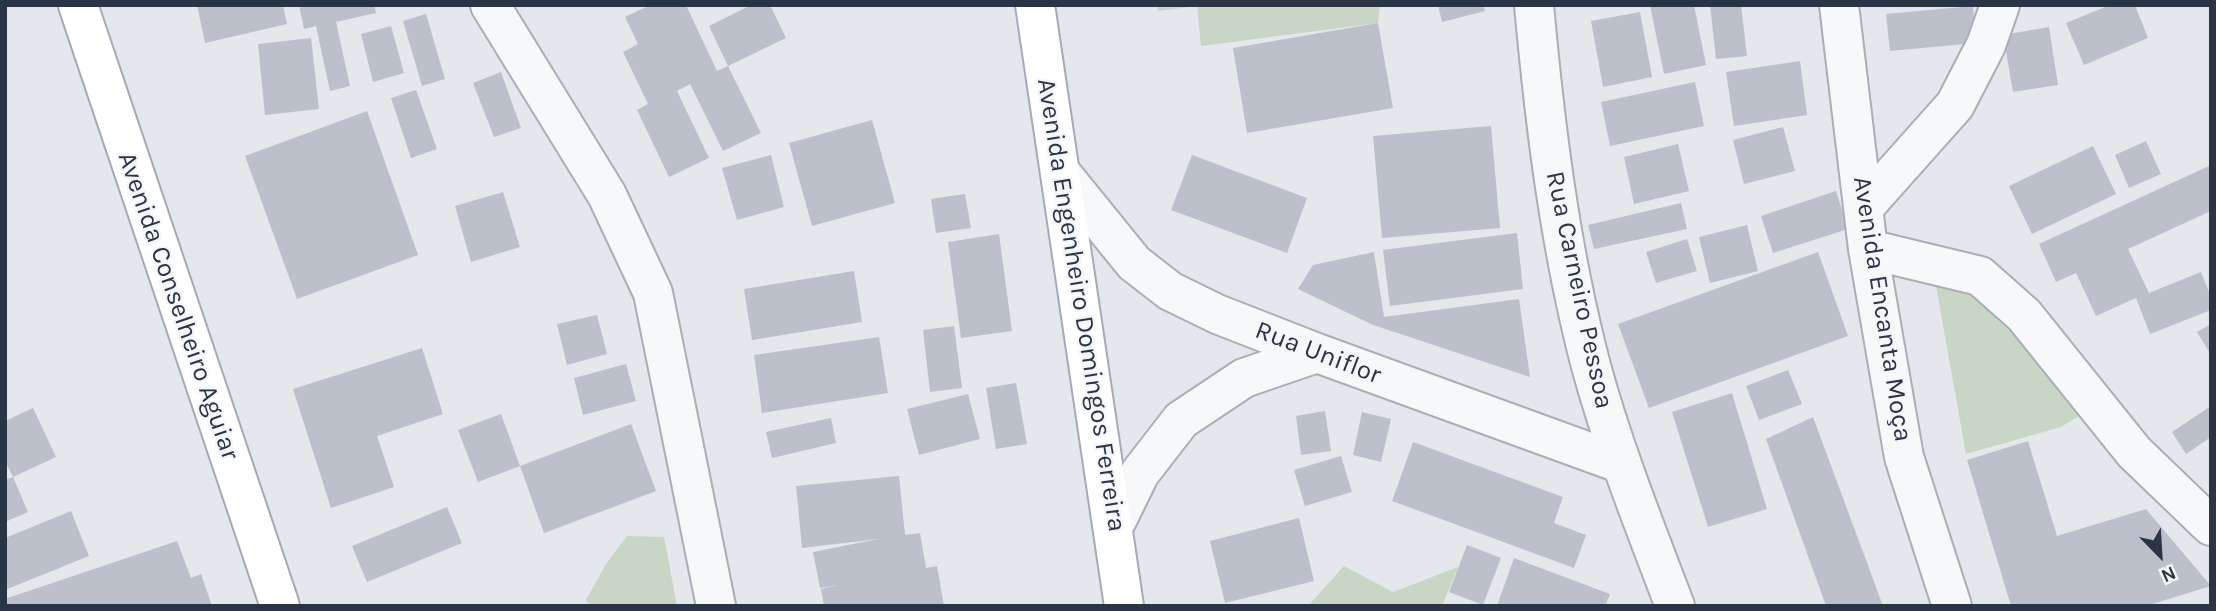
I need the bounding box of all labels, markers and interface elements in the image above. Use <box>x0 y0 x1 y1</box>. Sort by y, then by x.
street label: Avenida Engenheiro Domingos Ferreira <box>1030 76 1132 534</box>
street label: Avenida Conselheiro Aguiar <box>111 148 245 464</box>
street label: Rua Carneiro Pessoa <box>1539 168 1619 412</box>
street label: Avenida Encanta Moça <box>1846 174 1918 444</box>
street label: Rua Uniflor <box>1251 315 1385 391</box>
north arrow <box>2125 520 2195 590</box>
text: N <box>2158 561 2179 587</box>

